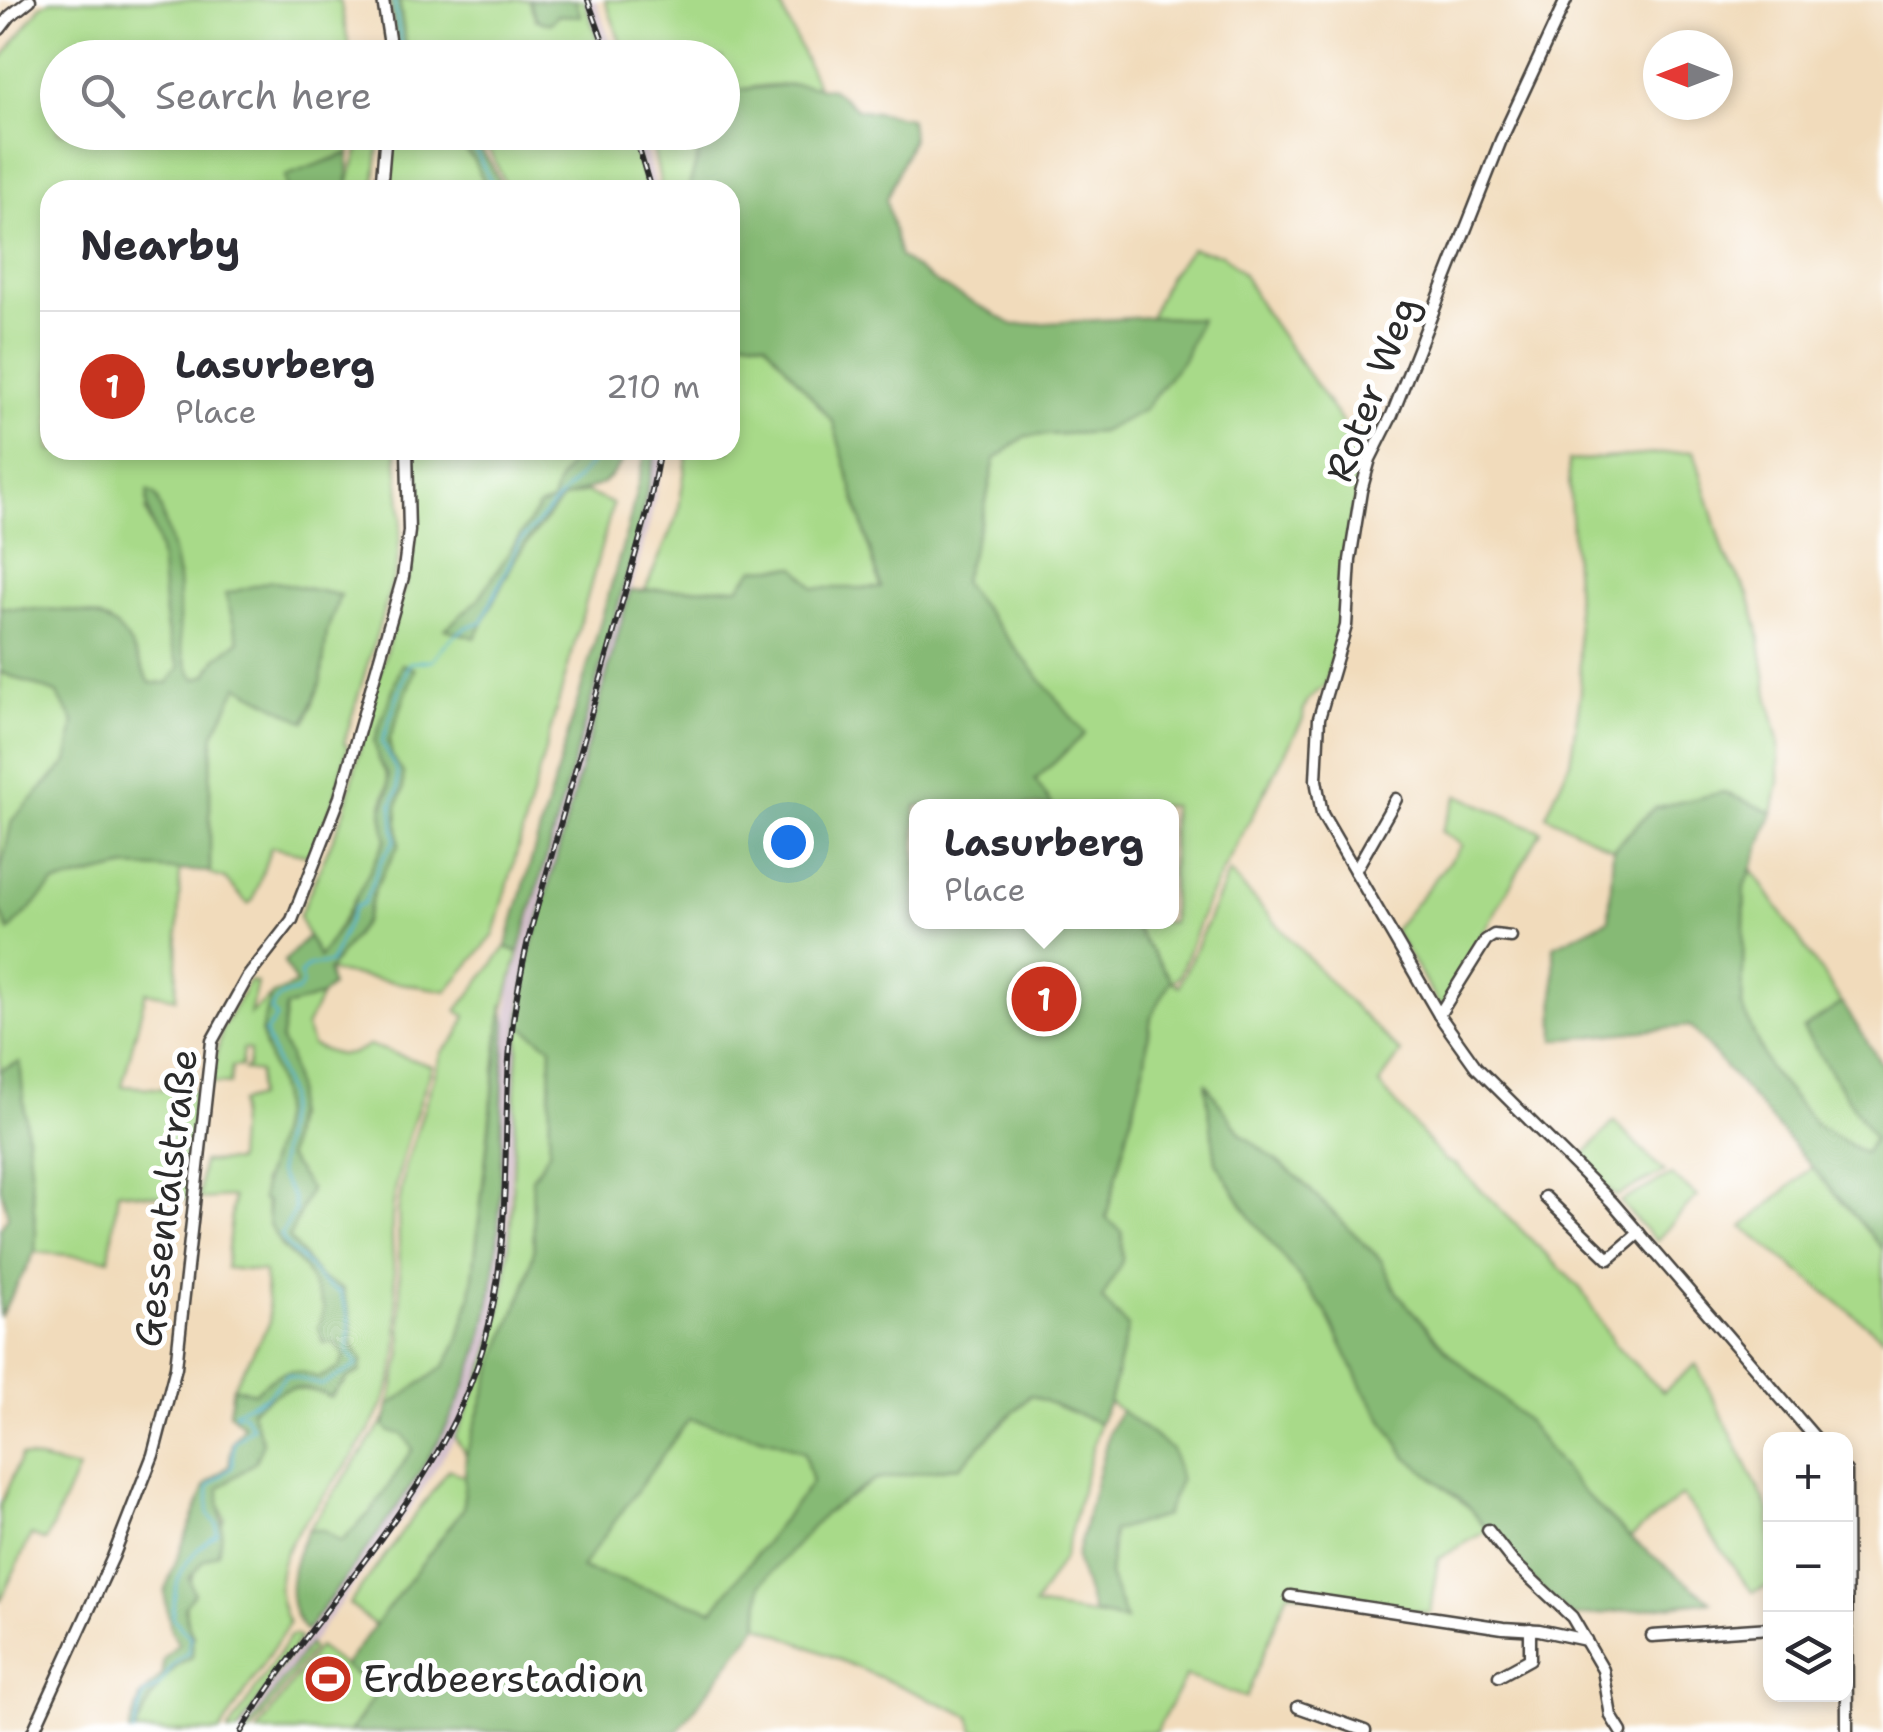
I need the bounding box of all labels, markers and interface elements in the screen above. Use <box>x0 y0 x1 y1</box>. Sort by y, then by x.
north arrow <box>1643 30 1733 120</box>
search box <box>40 40 740 150</box>
icon: search <box>75 68 130 123</box>
text: Search here <box>155 70 372 121</box>
text: Nearby <box>80 217 240 273</box>
street label: Roter Weg <box>1313 289 1430 489</box>
text: Lasurberg <box>175 339 375 390</box>
text: 1 <box>105 365 120 408</box>
text: 210 m <box>606 365 700 408</box>
text: Place <box>175 390 257 433</box>
popup <box>909 799 1179 929</box>
your location <box>763 817 814 868</box>
text: Lasurberg <box>944 817 1144 868</box>
text: Place <box>944 868 1026 911</box>
pin: 1 <box>1012 962 1076 1036</box>
street label: Gessentalstraße <box>122 1046 209 1350</box>
map controls <box>1763 1432 1853 1702</box>
button: + <box>1763 1432 1853 1522</box>
button: − <box>1763 1522 1853 1612</box>
button: layers <box>1763 1612 1853 1702</box>
sports icon: Erdbeerstadion <box>302 1653 354 1705</box>
place label: Erdbeerstadion <box>363 1653 644 1704</box>

